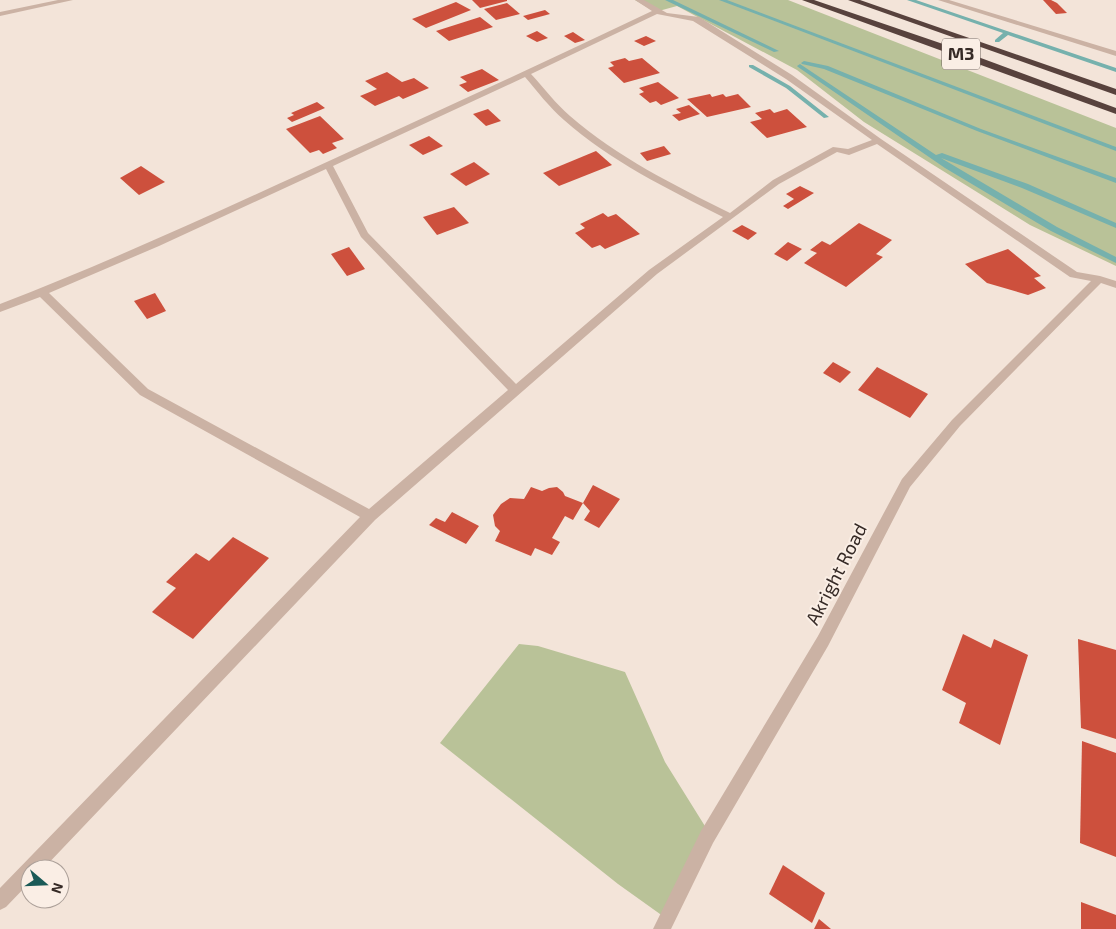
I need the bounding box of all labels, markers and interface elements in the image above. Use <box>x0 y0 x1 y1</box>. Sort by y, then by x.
road number: M3 <box>942 39 980 70</box>
street label: Akright Road <box>800 519 871 628</box>
north arrow <box>20 859 70 909</box>
text: N <box>48 881 67 896</box>

